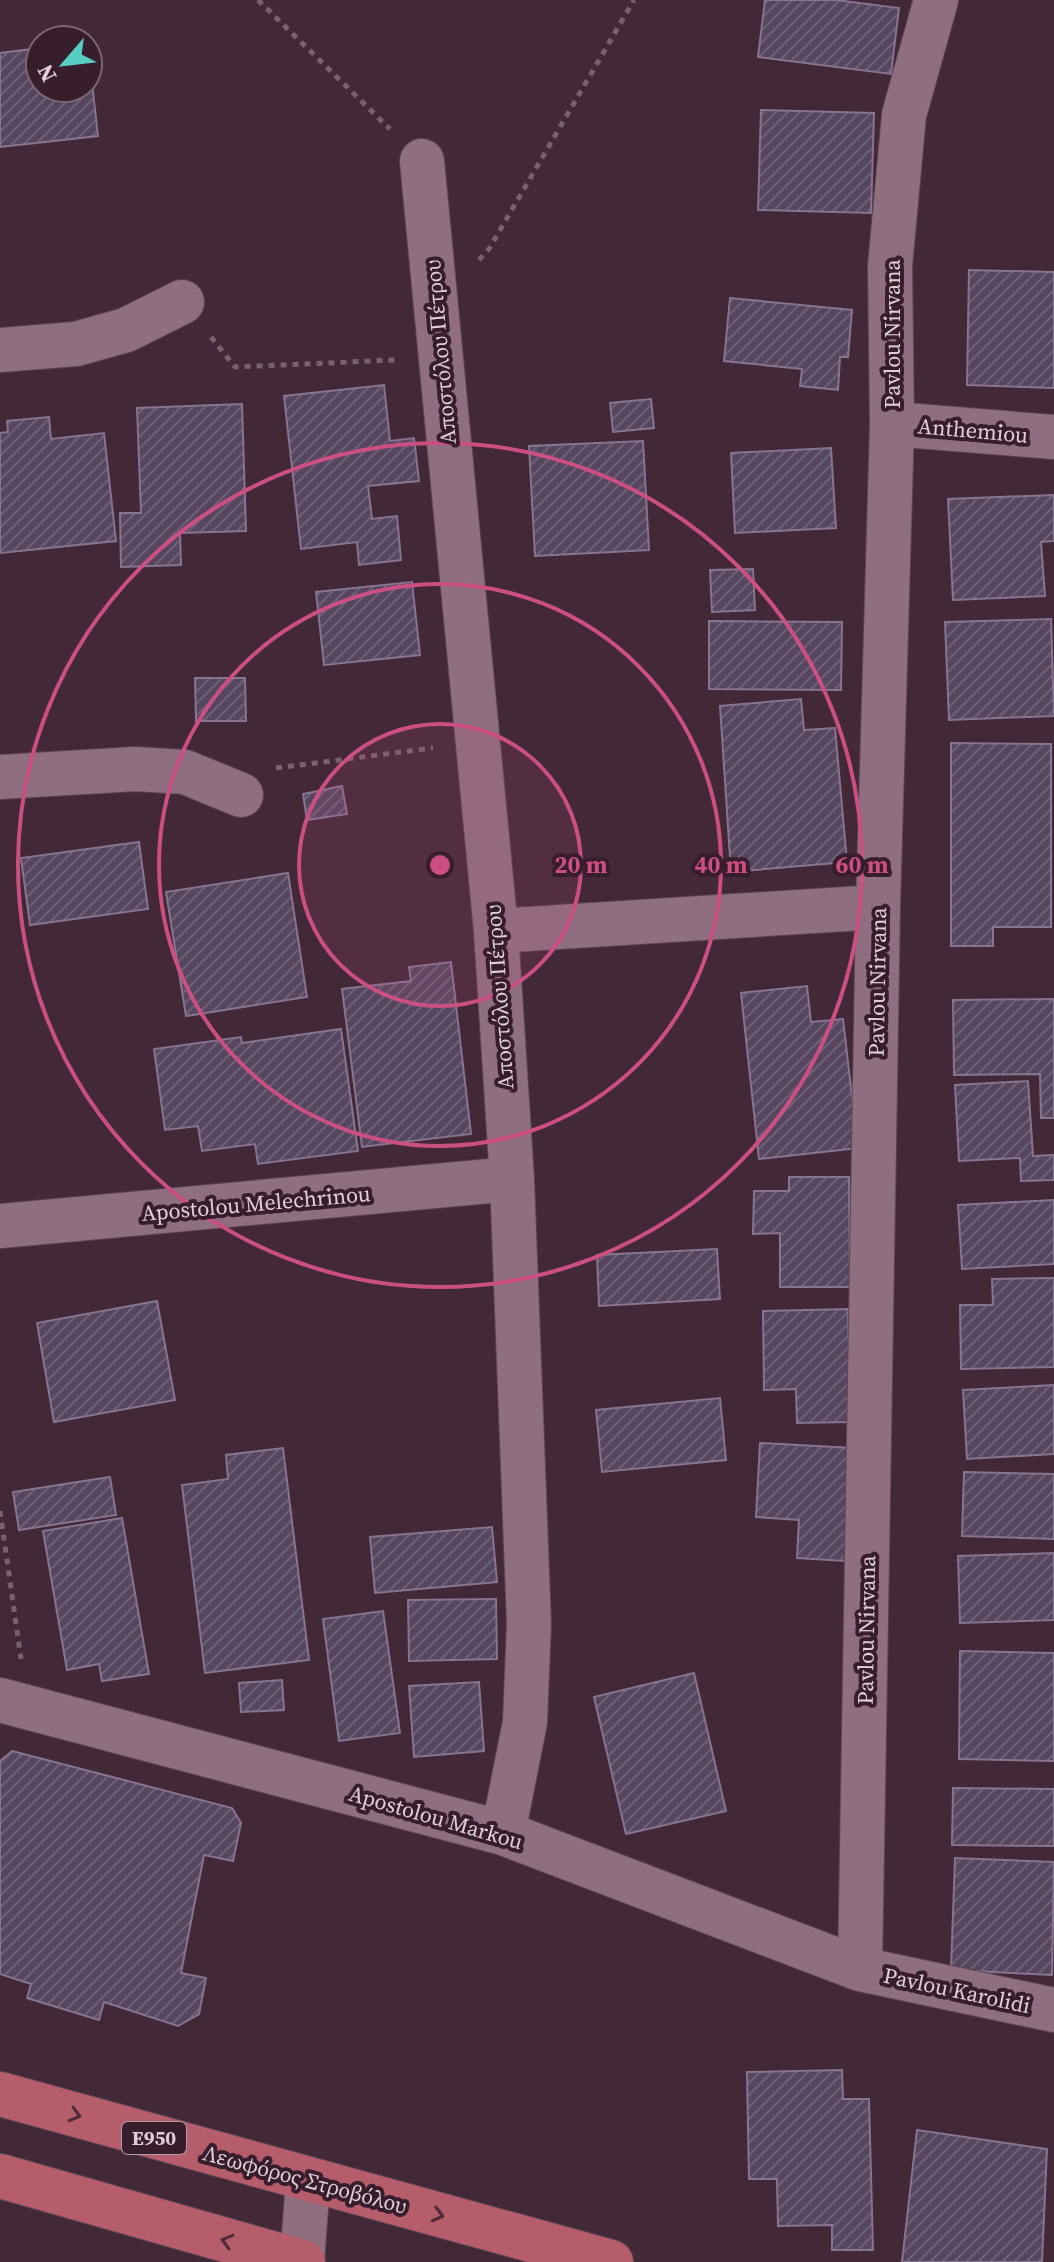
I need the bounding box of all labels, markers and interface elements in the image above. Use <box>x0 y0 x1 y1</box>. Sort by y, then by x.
north arrow <box>24 24 104 104</box>
text: N <box>29 59 63 88</box>
street label: Αποστόλου Πέτρου <box>417 258 463 446</box>
street label: Pavlou Nirvana <box>877 259 907 409</box>
street label: Anthemiou <box>917 410 1030 450</box>
text: 20 m <box>555 848 608 881</box>
text: 40 m <box>695 848 748 881</box>
text: 60 m <box>836 848 889 881</box>
centre of rings <box>426 851 454 879</box>
street label: Αποστόλου Πέτρου <box>478 904 520 1090</box>
street label: Pavlou Nirvana <box>861 906 893 1057</box>
street label: Apostolou Melechrinou <box>140 1178 372 1228</box>
street label: Pavlou Nirvana <box>850 1554 882 1705</box>
street label: Apostolou Markou <box>346 1778 527 1856</box>
street label: Pavlou Karolidi <box>881 1960 1033 2020</box>
one-way arrow <box>68 2106 82 2122</box>
road number: E950 <box>122 2122 186 2154</box>
street label: Λεωφόρος Στροβόλου <box>200 2137 410 2221</box>
one-way arrow <box>430 2205 444 2222</box>
one-way arrow <box>221 2234 235 2250</box>

